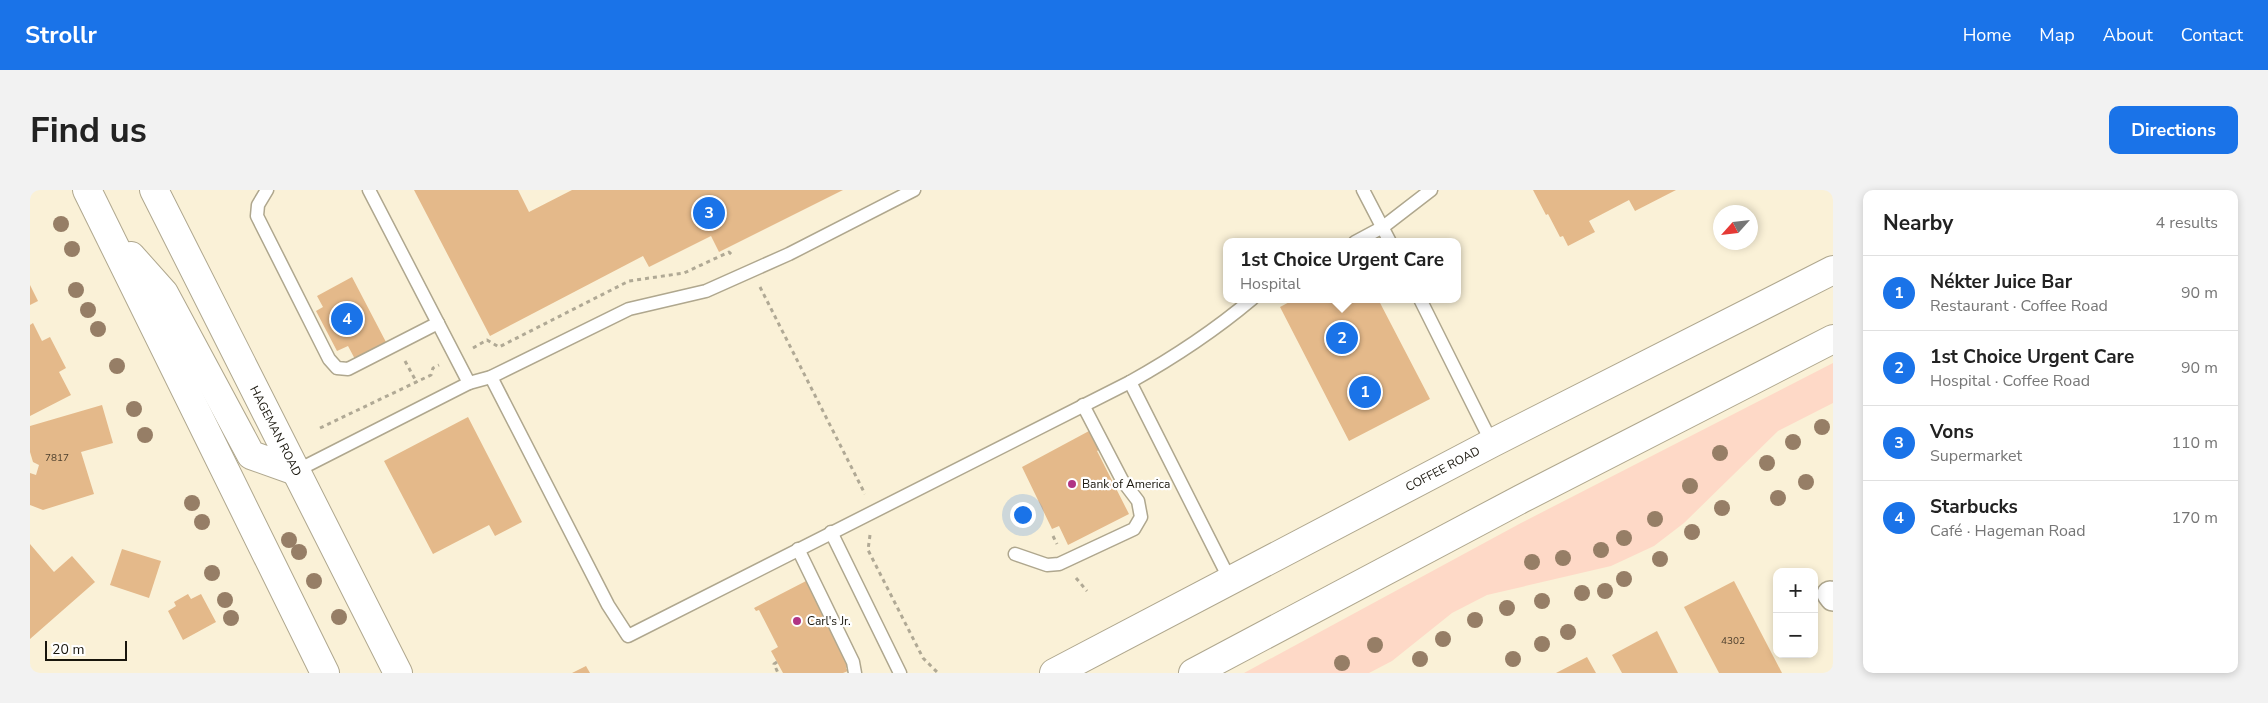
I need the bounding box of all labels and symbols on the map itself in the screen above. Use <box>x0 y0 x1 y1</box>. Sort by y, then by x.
pin: 3 <box>693 194 725 232</box>
north arrow <box>1713 205 1758 250</box>
pin: 4 <box>331 300 363 338</box>
pin: 2 <box>1326 319 1358 357</box>
pin: 1 <box>1349 373 1381 411</box>
street label: HAGEMAN ROAD <box>246 383 305 479</box>
street label: COFFEE ROAD <box>1403 443 1483 495</box>
house number: 7817 <box>45 451 69 465</box>
place label: Bank of America <box>1082 476 1170 492</box>
marker: Bank of America <box>1066 478 1078 490</box>
your location <box>1010 502 1036 528</box>
place label: Carl's Jr. <box>807 613 851 629</box>
marker: Carl's Jr. <box>791 615 803 627</box>
house number: 4302 <box>1721 634 1745 648</box>
scale bar <box>45 638 128 661</box>

